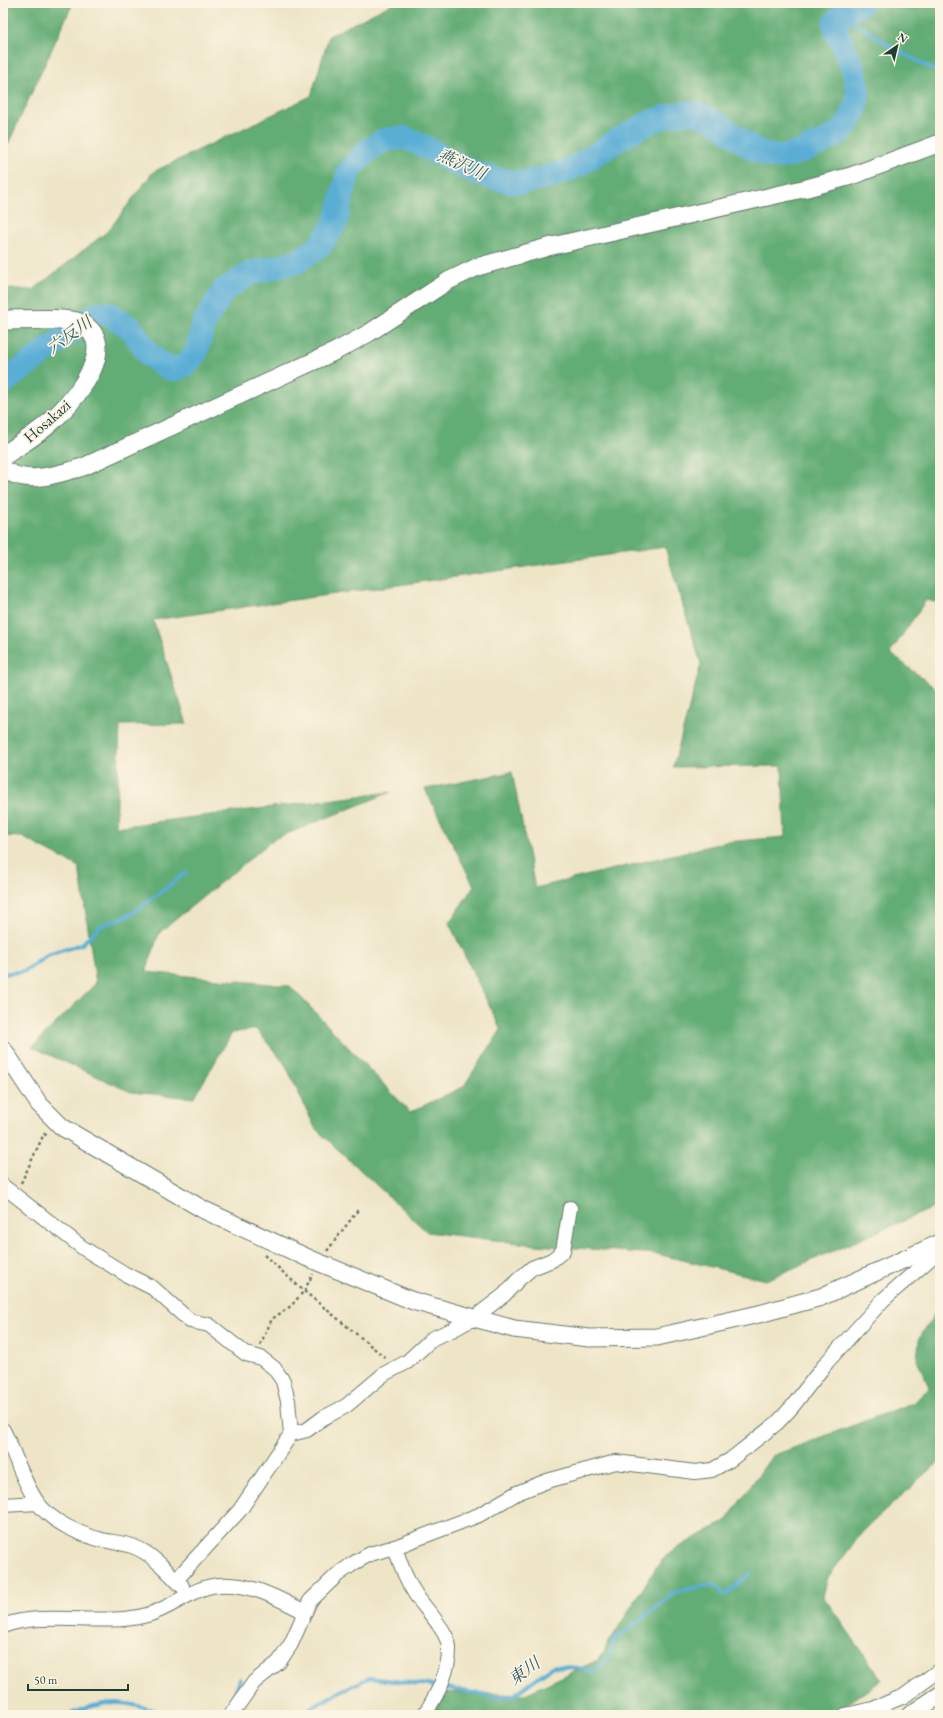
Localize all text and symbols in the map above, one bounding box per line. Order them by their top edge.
north arrow [877,26,917,66]
text: N [895,29,910,46]
water label: 燕沢川 [434,144,492,185]
water label: 六反川 [42,310,98,359]
street label: Hosakazi [19,395,75,447]
water label: 東川 [504,1651,546,1690]
scale bar [28,1666,128,1692]
text: 50 m [34,1672,58,1688]

